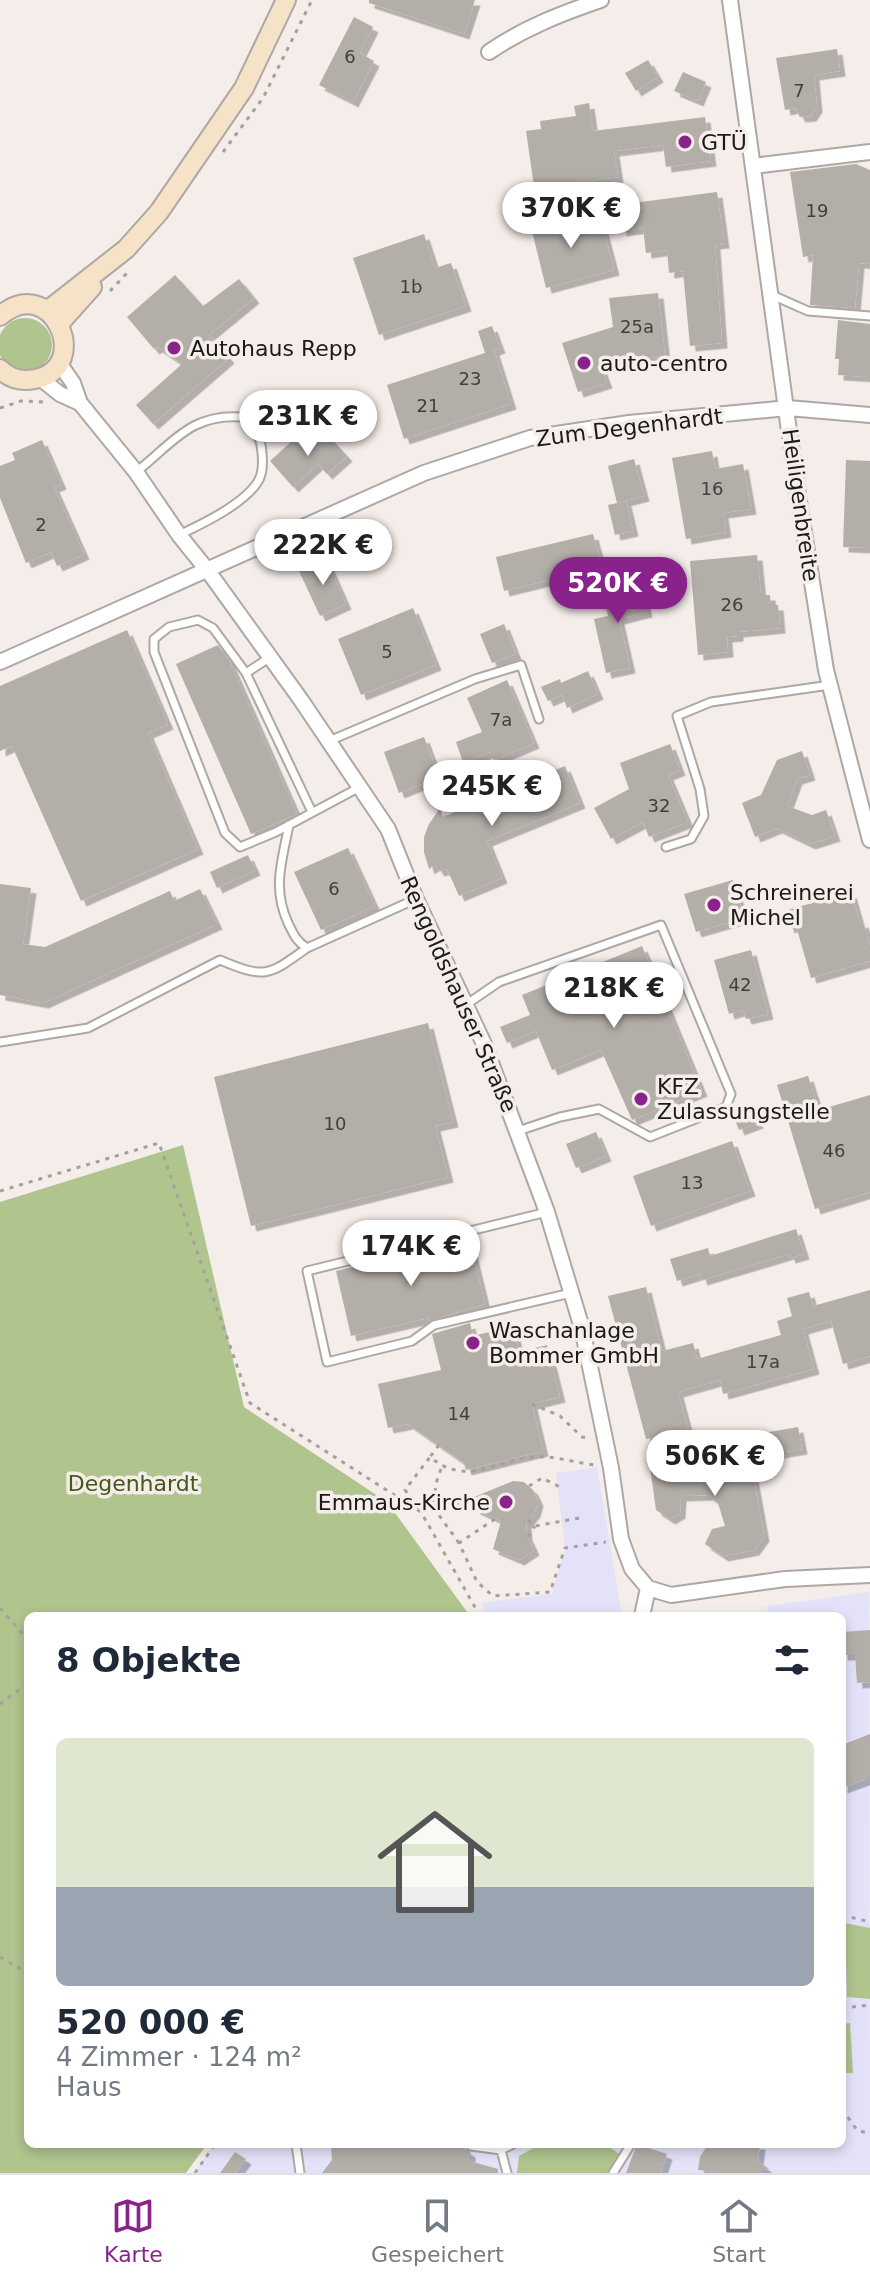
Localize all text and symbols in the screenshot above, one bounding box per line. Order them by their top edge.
house number: 6 [344,46,356,67]
house number: 7 [793,80,805,101]
place label: GTÜ [701,130,747,155]
marker: GTÜ [676,133,694,151]
pin: 370K € [506,182,636,250]
text: 370K € [520,193,622,223]
house number: 19 [806,200,828,221]
house number: 1b [400,276,422,297]
house number: 25a [620,316,654,337]
place label: Autohaus Repp [190,336,357,361]
marker: Autohaus Repp [165,339,183,357]
place label: auto-centro [600,351,728,376]
marker: auto-centro [575,354,593,372]
house number: 23 [459,368,481,389]
pin: 231K € [243,390,373,458]
house number: 21 [417,395,439,416]
text: 231K € [257,401,359,431]
street label: Zum Degenhardt [534,404,724,451]
street label: Heiligenbreite [777,427,824,583]
house number: 16 [701,478,723,499]
house number: 2 [35,514,47,535]
pin: 222K € [258,519,388,587]
text: 222K € [272,530,374,560]
pin: 520K € [553,557,683,625]
text: 520K € [567,568,669,598]
house number: 26 [721,594,743,615]
house number: 5 [381,641,393,662]
house number: 7a [490,709,512,730]
pin: 245K € [427,760,557,828]
text: 245K € [441,771,543,801]
house number: 32 [648,795,670,816]
street label: Rengoldshauser Straße [395,872,522,1116]
house number: 6 [328,878,340,899]
place label: Schreinerei Michel [730,880,854,930]
marker: Schreinerei Michel [705,896,723,914]
pin: 218K € [549,962,679,1030]
text: 218K € [563,973,665,1003]
house number: 42 [729,974,751,995]
place label: KFZ Zulassungstelle [657,1074,830,1124]
marker: KFZ Zulassungstelle [632,1090,650,1108]
house number: 10 [324,1113,346,1134]
house number: 46 [823,1140,845,1161]
house number: 13 [681,1172,703,1193]
pin: 174K € [346,1220,476,1288]
text: 174K € [360,1231,462,1261]
place label: Waschanlage Bommer GmbH [489,1318,659,1368]
marker: Waschanlage Bommer GmbH [464,1334,482,1352]
house number: 17a [746,1351,780,1372]
house number: 14 [448,1403,470,1424]
pin: 506K € [650,1430,780,1498]
text: 506K € [664,1441,766,1471]
park label: Degenhardt [68,1471,199,1496]
place label: Emmaus-Kirche [318,1490,490,1515]
marker: Emmaus-Kirche [497,1493,515,1511]
icon: filters [770,1638,814,1682]
text: 8 Objekte [56,1640,241,1680]
icon: home [363,1790,507,1934]
text: 520 000 € [56,2002,245,2042]
text: 4 Zimmer · 124 m² [56,2042,302,2072]
text: Haus [56,2072,122,2102]
tab: Karte [104,2194,163,2267]
tab: Gespeichert [371,2194,504,2267]
tab: Start [712,2194,766,2267]

